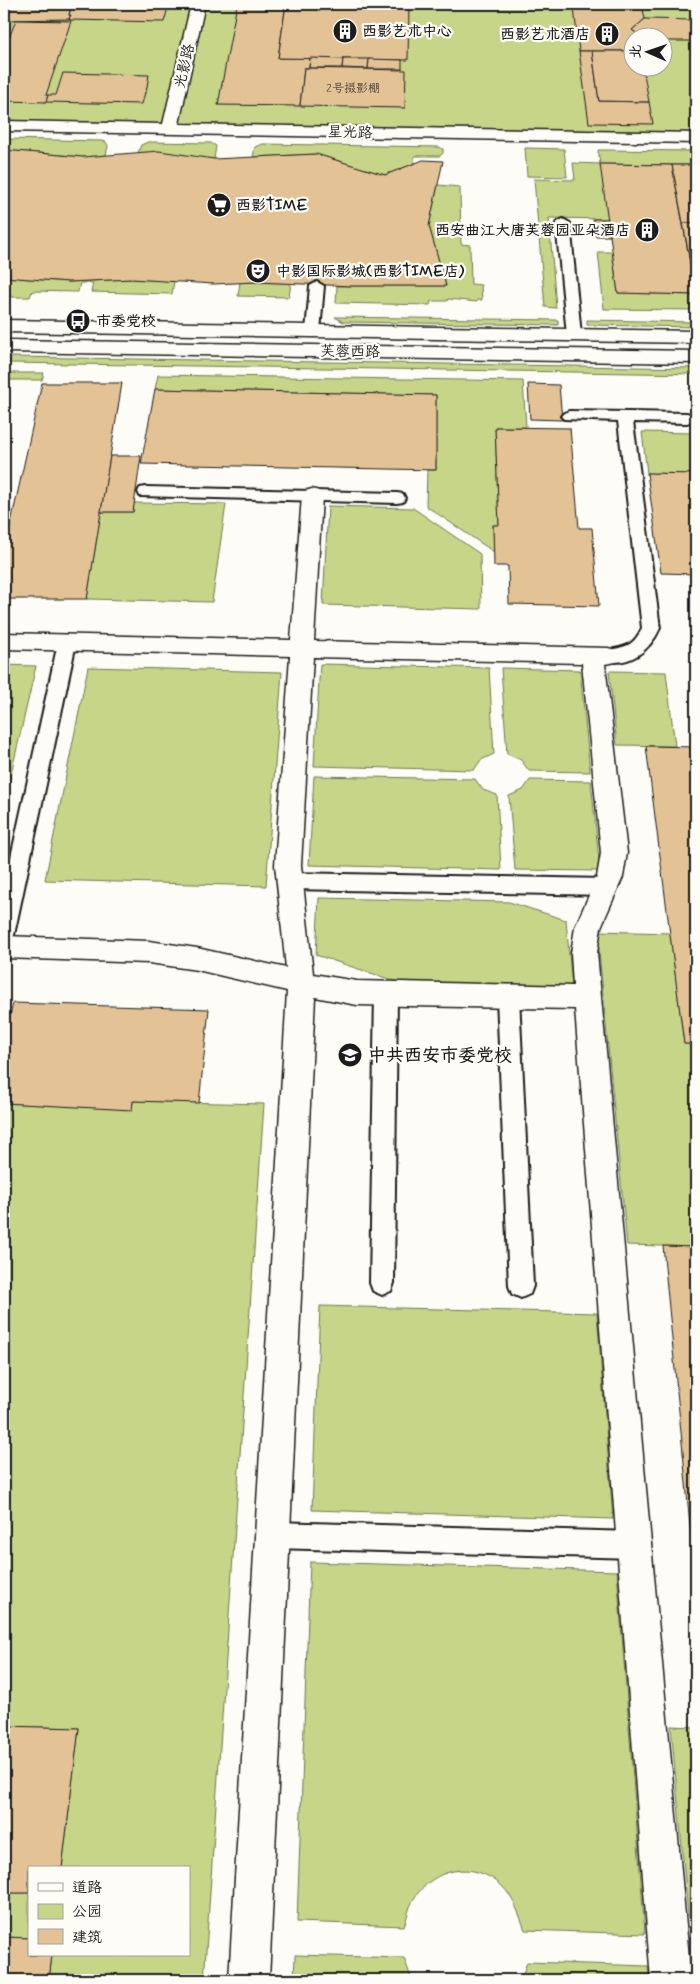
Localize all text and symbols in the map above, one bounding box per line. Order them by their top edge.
building icon: 西影艺术中心 [332,18,358,44]
building icon: 西影艺术酒店 [594,21,620,47]
place label: 西影艺术中心 [362,22,452,42]
place label: 西影艺术酒店 [500,25,590,45]
north arrow [622,28,672,78]
street label: 光影路 [170,42,200,90]
text: 北 [627,44,645,59]
house number: 2号摄影棚 [326,81,380,97]
street label: 星光路 [327,123,373,143]
supermarket icon: 西影TIME [206,192,232,218]
place label: 西影TIME [236,196,308,216]
building icon: 西安曲江大唐芙蓉园亚朵酒店 [634,217,660,243]
place label: 西安曲江大唐芙蓉园亚朵酒店 [435,221,630,241]
theatre icon: 中影国际影城(西影TIME店) [245,258,271,284]
place label: 中影国际影城(西影TIME店) [276,262,465,282]
bus stop icon: 市委党校 [65,308,91,334]
place label: 市委党校 [96,312,156,332]
street label: 芙蓉西路 [320,341,380,363]
school or university icon: 中共西安市委党校 [337,1042,363,1068]
place label: 中共西安市委党校 [368,1044,512,1068]
legend [28,1866,190,1956]
text: 道路 [72,1878,102,1898]
text: 公园 [72,1902,102,1922]
text: 建筑 [72,1928,102,1948]

